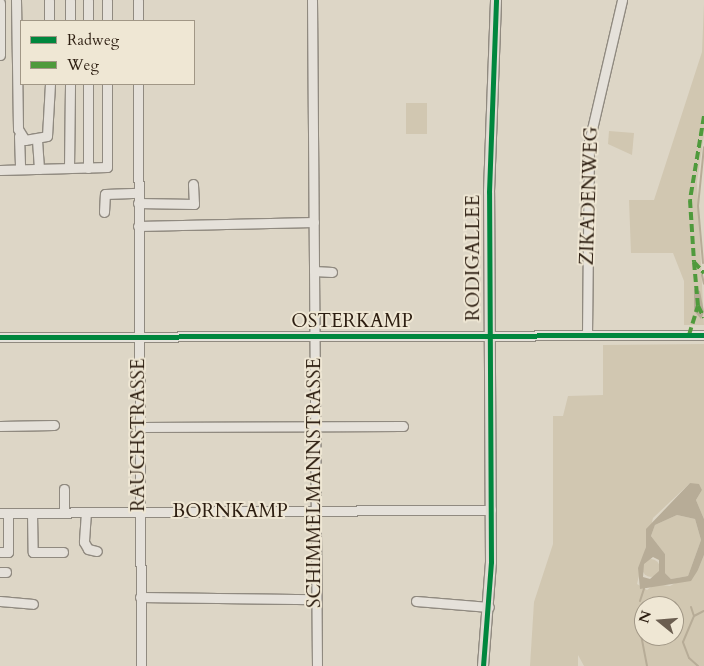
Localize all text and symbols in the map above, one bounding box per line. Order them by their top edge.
legend [20,20,195,85]
text: Radweg [67,30,119,50]
text: Weg [67,55,99,75]
street label: ZIKADENWEG [576,126,604,266]
street label: RODIGALLEE [463,195,485,321]
street label: OSTERKAMP [291,311,413,333]
street label: RAUCHSTRASSE [128,358,150,512]
street label: SCHIMMELMANNSTRASSE [304,358,326,608]
street label: BORNKAMP [172,501,288,523]
north arrow [634,596,684,646]
text: N [634,608,656,625]

